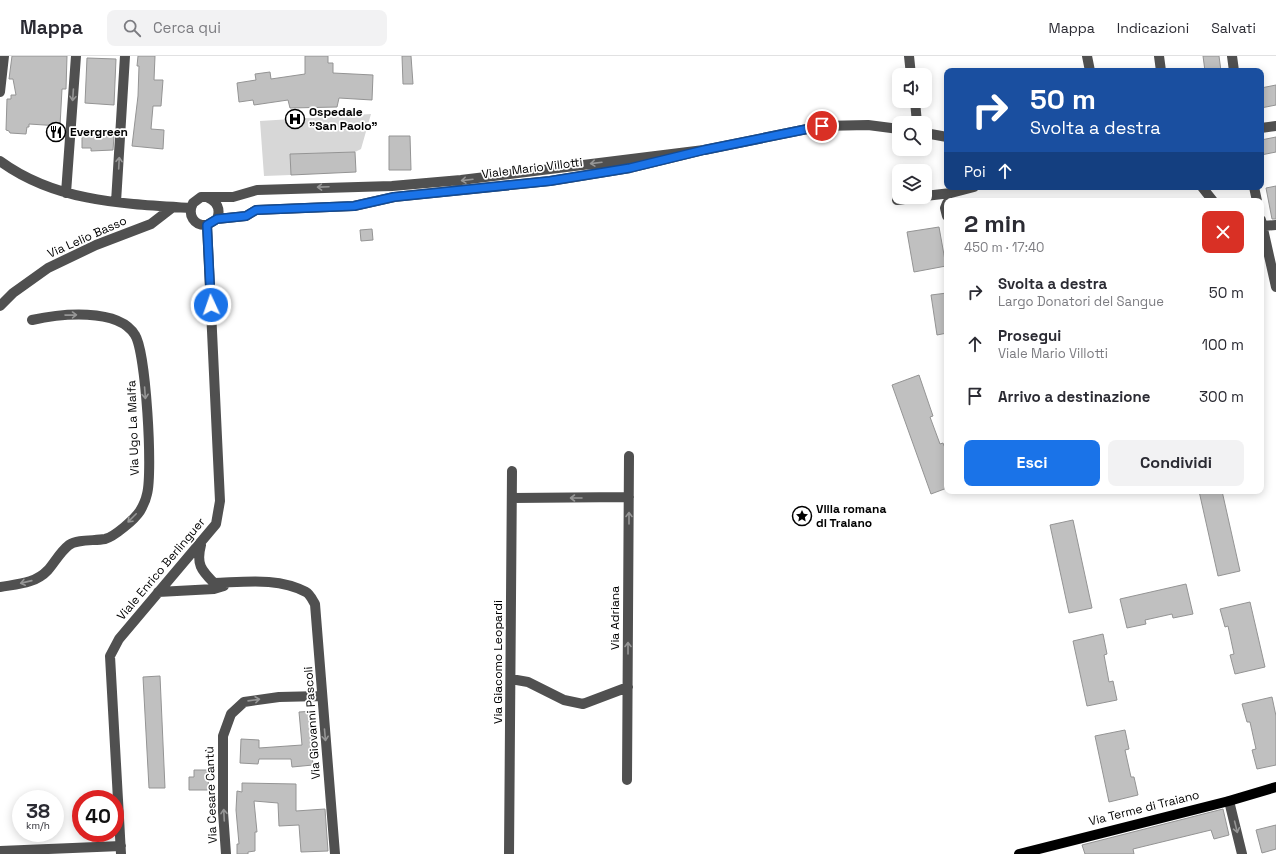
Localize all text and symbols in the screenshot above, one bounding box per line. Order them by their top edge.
search box [107,10,387,46]
text: Mappa [20,15,83,40]
icon: search [121,17,143,39]
text: Cerca qui [153,18,221,37]
text: Mappa [1049,19,1095,37]
text: Indicazioni [1117,19,1189,37]
text: Salvati [1211,19,1256,37]
map controls [892,68,932,204]
button: sound [892,68,932,108]
text: 50 m [1030,81,1096,117]
icon: right [964,84,1016,136]
one-way arrow [69,88,76,101]
place label: Ospedale "San Paolo" [309,104,378,134]
hospital icon: Ospedale "San Paolo" [284,108,306,130]
pin [805,109,839,143]
icon: arrive [811,115,833,137]
button: search [892,116,932,156]
text: Svolta a destra [1030,116,1161,139]
restaurant icon: Evergreen [45,121,67,143]
place label: Evergreen [70,124,128,140]
street label: Viale Mario Villotti [481,154,583,182]
one-way arrow [115,157,122,170]
one-way arrow [589,160,602,167]
icon: ahead [994,160,1016,182]
text: Poi [964,162,986,181]
button: layers [892,164,932,204]
one-way arrow [460,176,473,184]
one-way arrow [317,183,330,191]
text: 2 min [964,208,1026,239]
button: close [1202,211,1244,253]
street label: Via Lelio Basso [45,212,129,262]
text: 450 m · 17:40 [964,239,1044,256]
text: Svolta a destra [998,274,1107,293]
icon: right [964,281,986,303]
text: 50 m [1209,283,1244,302]
position arrow [190,284,232,326]
text: Largo Donatori del Sangue [998,293,1164,310]
one-way arrow [64,311,77,319]
text: Prosegui [998,326,1061,345]
icon: ahead [964,333,986,355]
text: 100 m [1202,335,1244,354]
text: Viale Mario Villotti [998,345,1108,362]
street label: Via Ugo La Malfa [123,380,143,476]
icon: arrive [964,385,986,407]
one-way arrow [142,386,149,399]
text: Arrivo a destinazione [998,387,1150,406]
text: 300 m [1199,387,1244,406]
button: Esci [964,440,1100,486]
button: Condividi [1108,440,1244,486]
one-way arrow [570,494,583,502]
place label: Villa romana di Traiano [816,501,886,531]
place icon: Villa romana di Traiano [791,505,813,527]
one-way arrow [625,512,633,525]
street label: Viale Enrico Berlinguer [113,514,209,624]
one-way arrow [127,514,137,523]
one-way arrow [19,579,32,587]
street label: Via Adriana [607,586,623,650]
street label: Via Giacomo Leopardi [490,600,506,724]
one-way arrow [624,642,632,655]
street label: Via Giovanni Pascoli [300,666,324,780]
one-way arrow [247,696,260,704]
one-way arrow [322,728,329,741]
street label: Via Cesare Cantù [201,746,221,844]
street label: Via Terme di Traiano [1087,787,1201,829]
speed limit sign: 40 [72,790,124,842]
text: 38 [26,798,50,824]
one-way arrow [220,809,227,822]
text: km/h [26,819,50,832]
one-way arrow [1232,821,1240,834]

